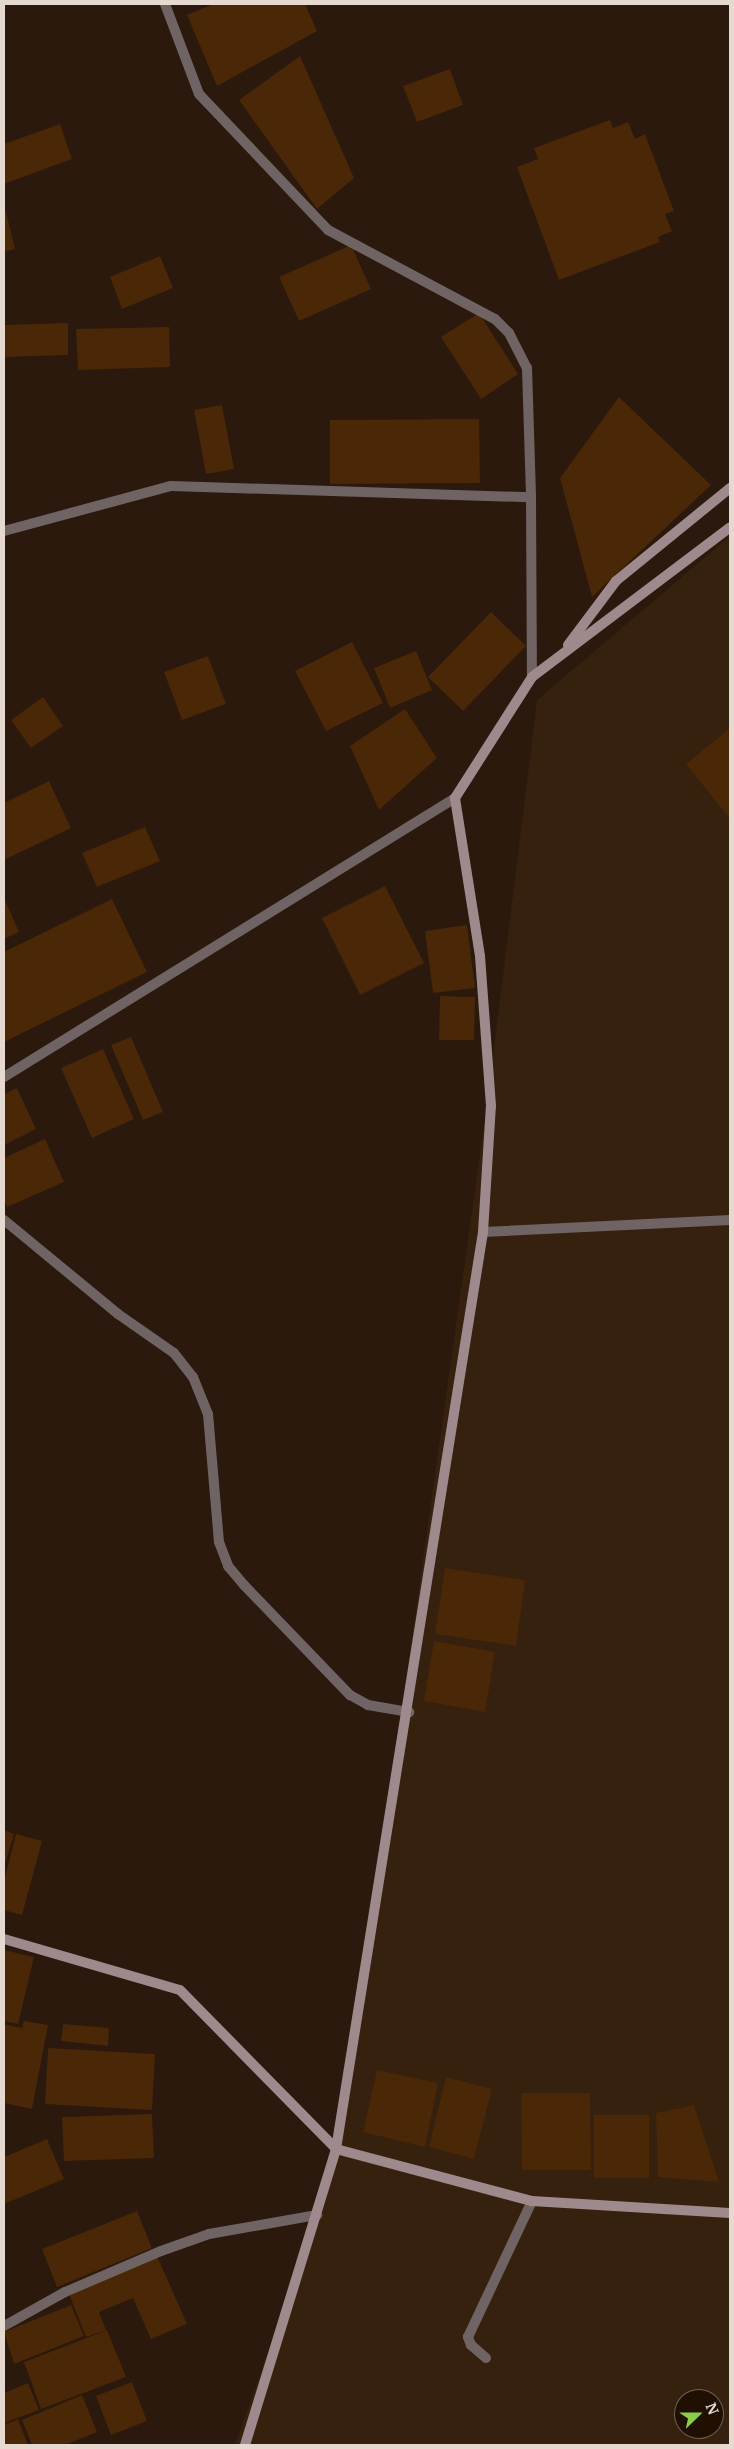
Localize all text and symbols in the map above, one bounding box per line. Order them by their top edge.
north arrow [674,2389,724,2439]
text: N [702,2400,722,2417]

